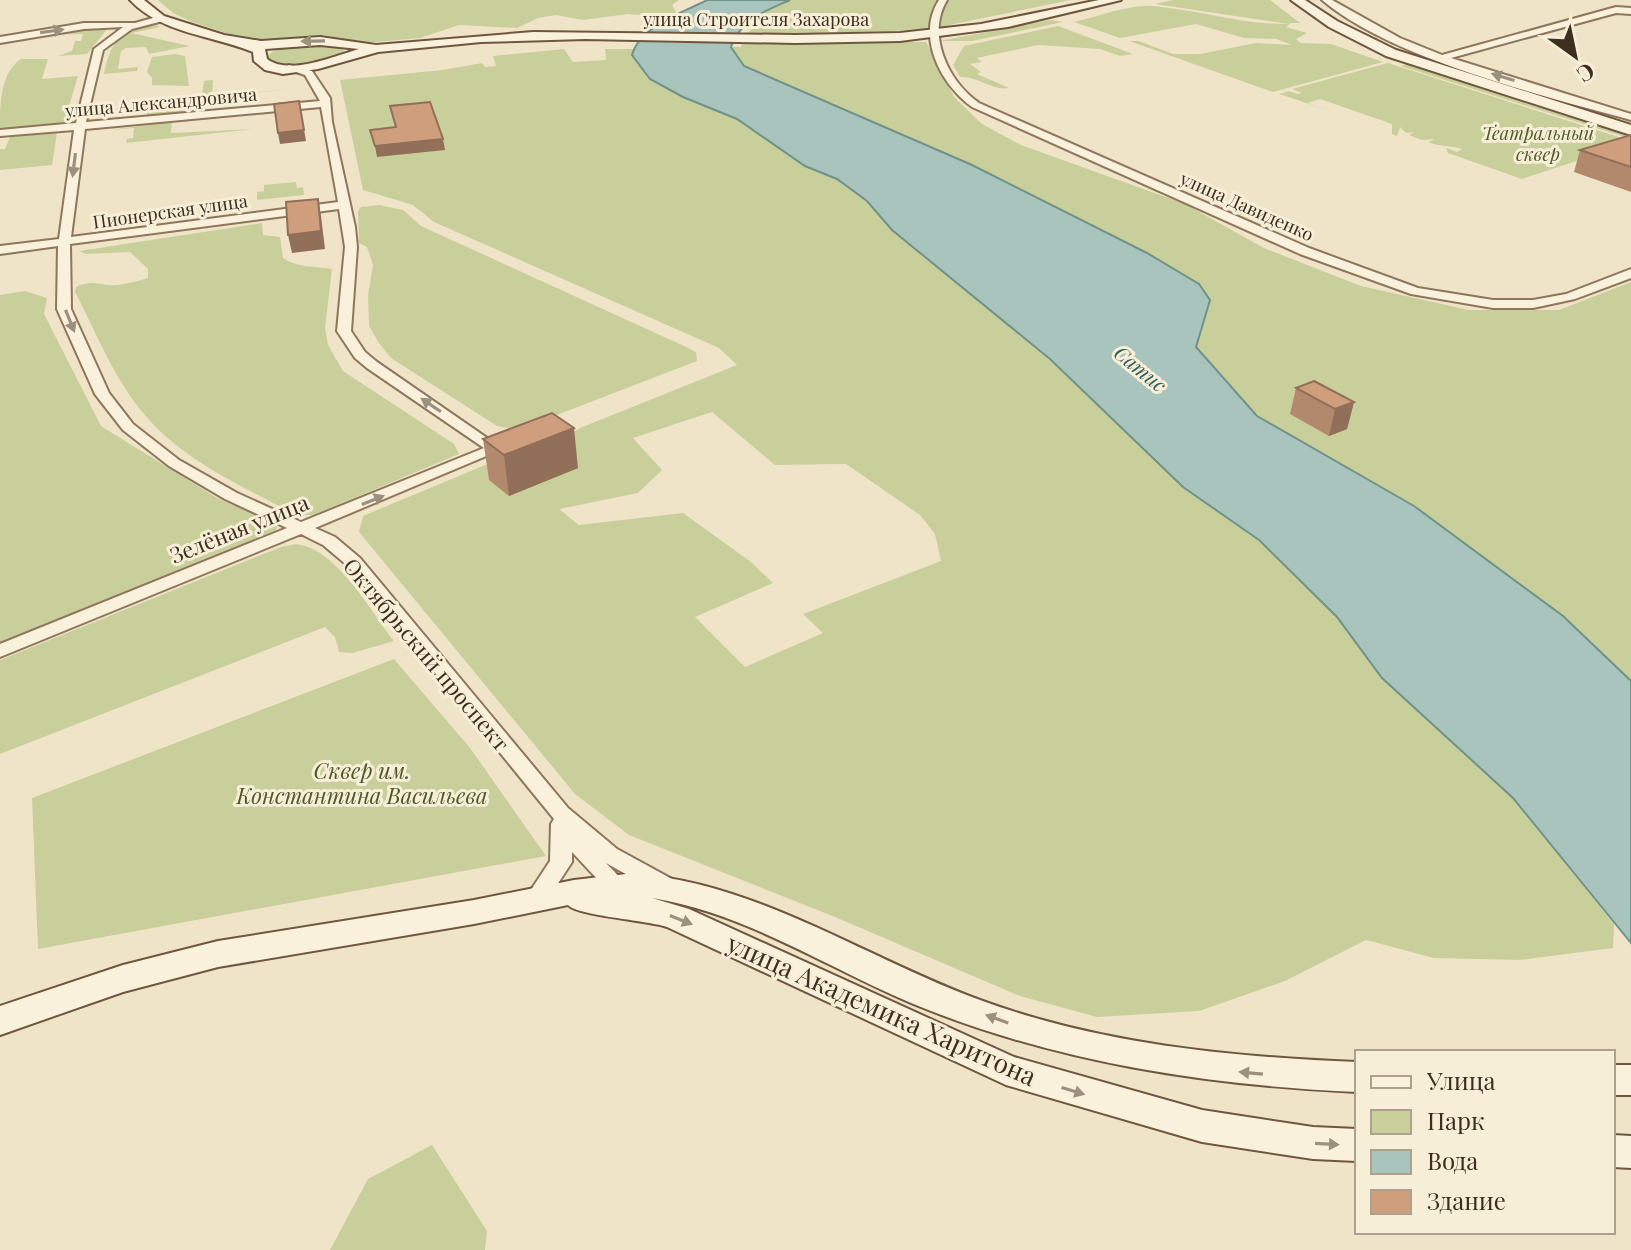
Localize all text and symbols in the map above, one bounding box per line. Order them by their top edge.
street label: улица Строителя Захарова [642,7,869,31]
north arrow [1535,16,1615,96]
one-way arrow [40,24,65,37]
one-way arrow [300,35,326,48]
text: С [1572,57,1601,90]
one-way arrow [1491,70,1515,83]
street label: улица Александровича [63,82,258,122]
park label: Театральный сквер [1482,121,1595,166]
one-way arrow [68,152,81,177]
street label: улица Давиденко [1175,165,1318,246]
street label: Пионерская улица [91,188,249,234]
one-way arrow [63,309,76,333]
water label: Сатис [1109,339,1173,398]
one-way arrow [420,398,442,413]
street label: Зелёная улица [165,486,313,569]
one-way arrow [361,493,385,506]
street label: Октябрьский проспект [337,551,517,757]
park label: Сквер им. Константина Васильева [235,755,488,810]
one-way arrow [669,914,693,927]
street label: улица Академика Харитона [721,924,1042,1093]
one-way arrow [985,1013,1009,1025]
legend [1355,1050,1615,1234]
text: Улица [1426,1064,1496,1096]
one-way arrow [1238,1066,1263,1079]
one-way arrow [1061,1085,1085,1098]
text: Парк [1427,1104,1485,1136]
one-way arrow [1315,1138,1340,1151]
text: Вода [1427,1144,1478,1176]
text: Здание [1427,1184,1506,1216]

